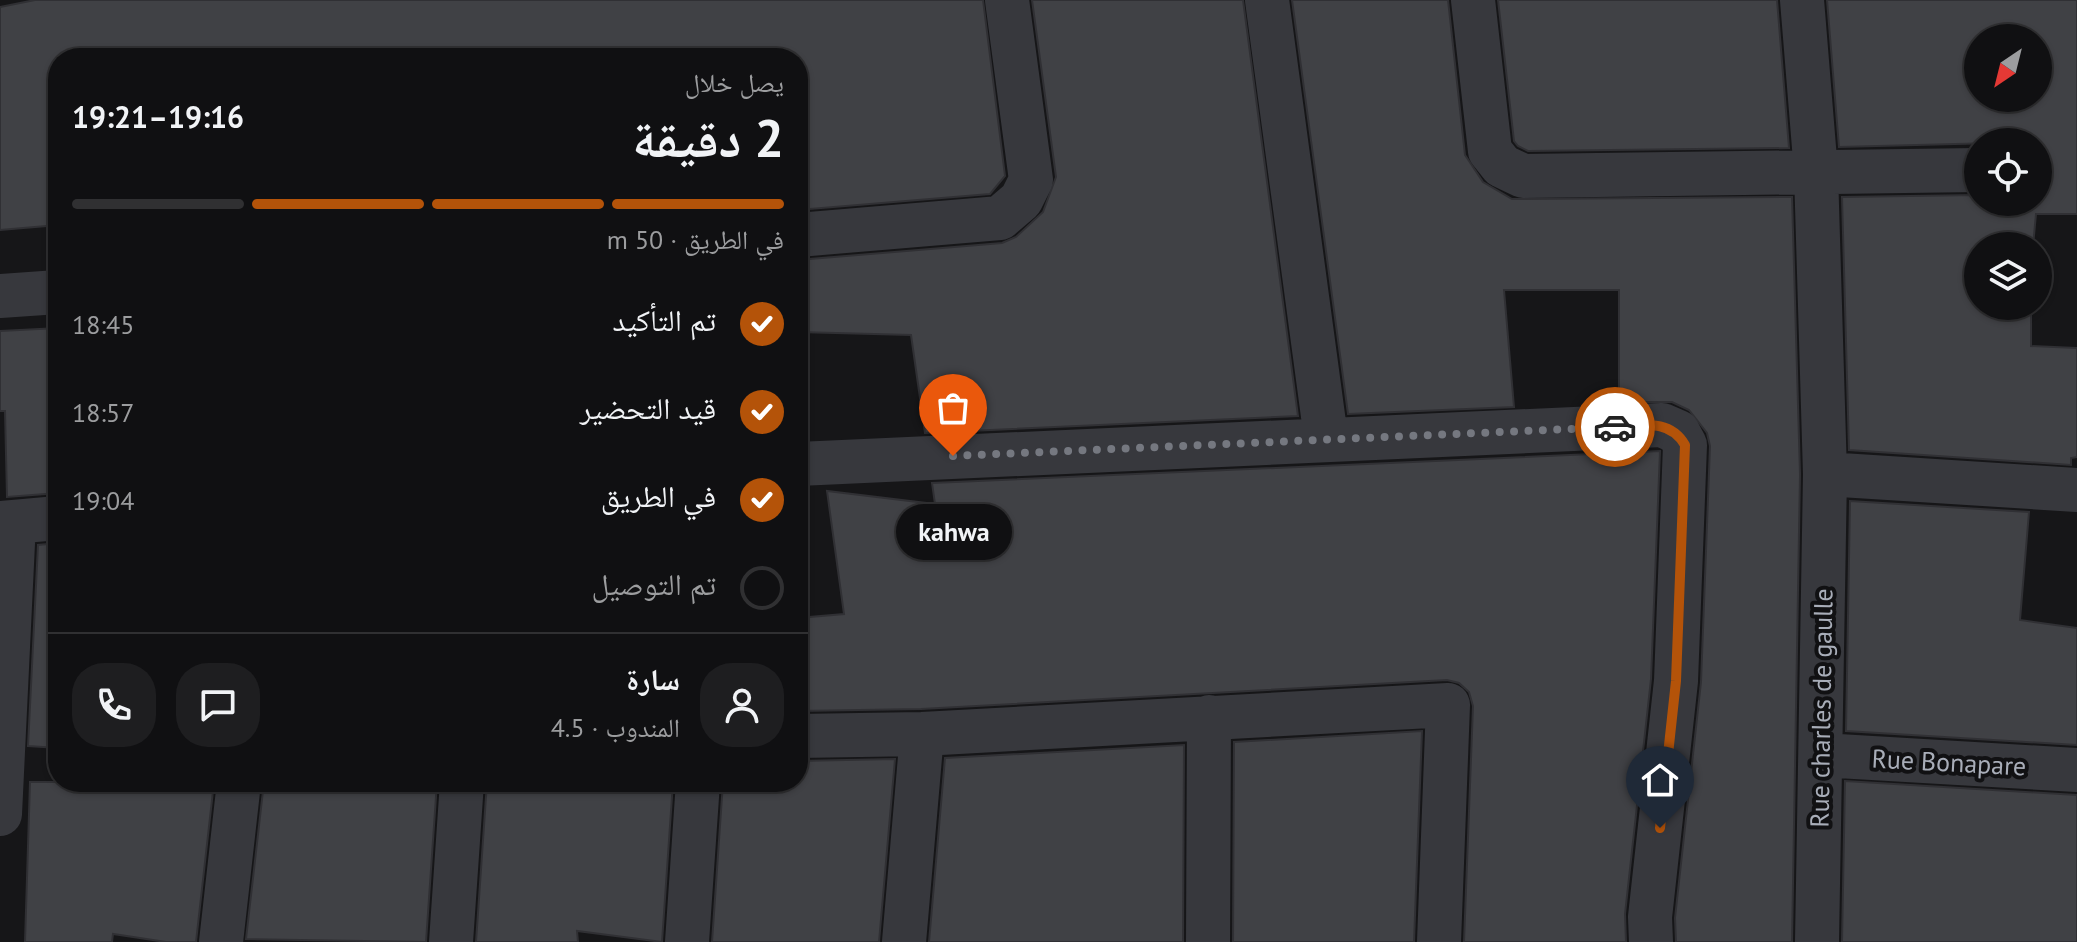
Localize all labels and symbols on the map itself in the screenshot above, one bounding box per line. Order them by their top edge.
north arrow [1964,24,2052,112]
pin [919,374,987,456]
courier [1575,387,1655,467]
callout: kahwa [895,504,1011,560]
street label: Rue charles de gaulle [1802,588,1840,828]
street label: Rue Bonapare [1871,741,2027,783]
pin [1626,746,1694,828]

